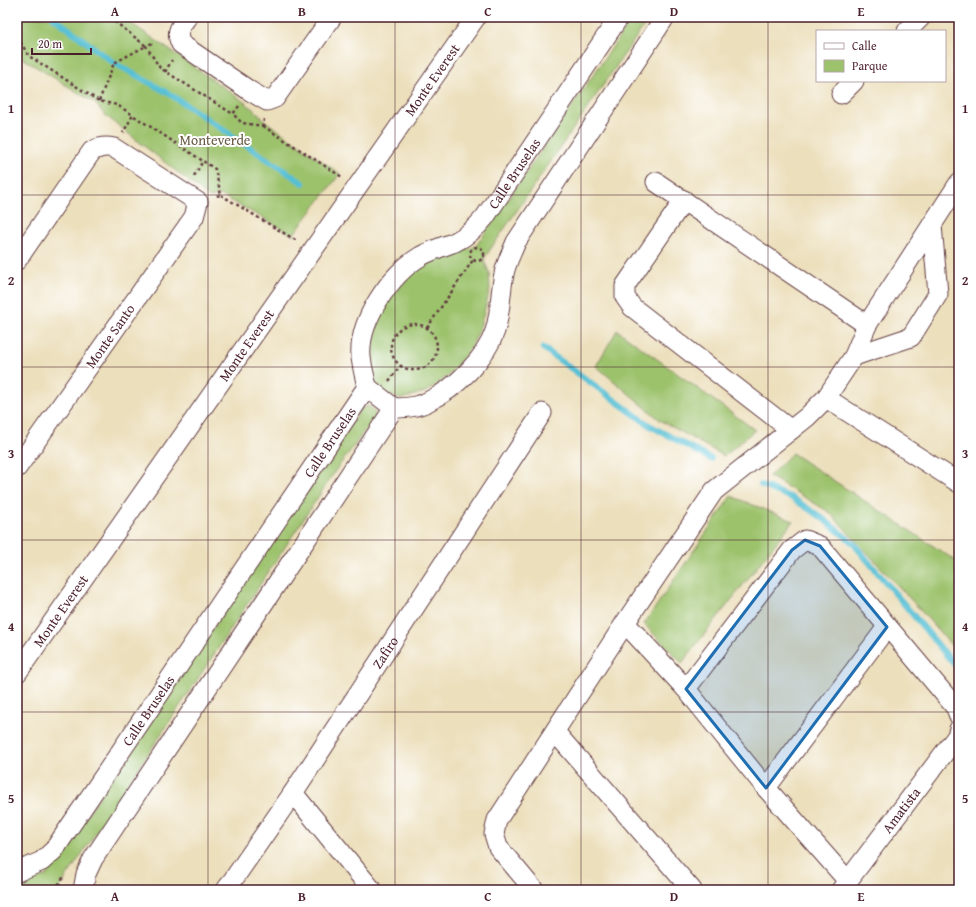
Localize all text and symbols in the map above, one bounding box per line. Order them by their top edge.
text: A [111,2,120,21]
text: B [298,2,306,21]
text: C [484,2,492,21]
text: D [670,2,678,21]
text: E [858,2,865,21]
scale bar [32,30,91,56]
legend [816,30,946,82]
text: 20 m [38,35,62,52]
text: Calle [852,37,877,54]
street label: Monte Everest [400,40,464,120]
text: Parque [852,57,888,74]
text: 1 [8,99,14,118]
text: 1 [962,99,968,118]
park label: Monteverde [180,130,251,150]
street label: Calle Bruselas [483,134,545,213]
text: 2 [8,271,15,290]
text: 2 [962,271,969,290]
street label: Monte Santo [80,300,140,372]
street label: Monte Everest [214,305,279,385]
street label: Calle Bruselas [299,403,361,481]
text: 3 [8,444,14,463]
text: 3 [962,444,968,463]
street label: Monte Everest [28,571,93,651]
text: 4 [8,617,15,636]
text: 4 [962,617,969,636]
street label: Zafiro [367,632,403,673]
street label: Calle Bruselas [117,671,179,750]
street label: Amatista [877,783,925,837]
text: 5 [8,789,15,808]
text: 5 [962,789,969,808]
text: A [111,887,120,906]
text: B [298,887,306,906]
text: C [484,887,492,906]
text: D [670,887,678,906]
text: E [858,887,865,906]

